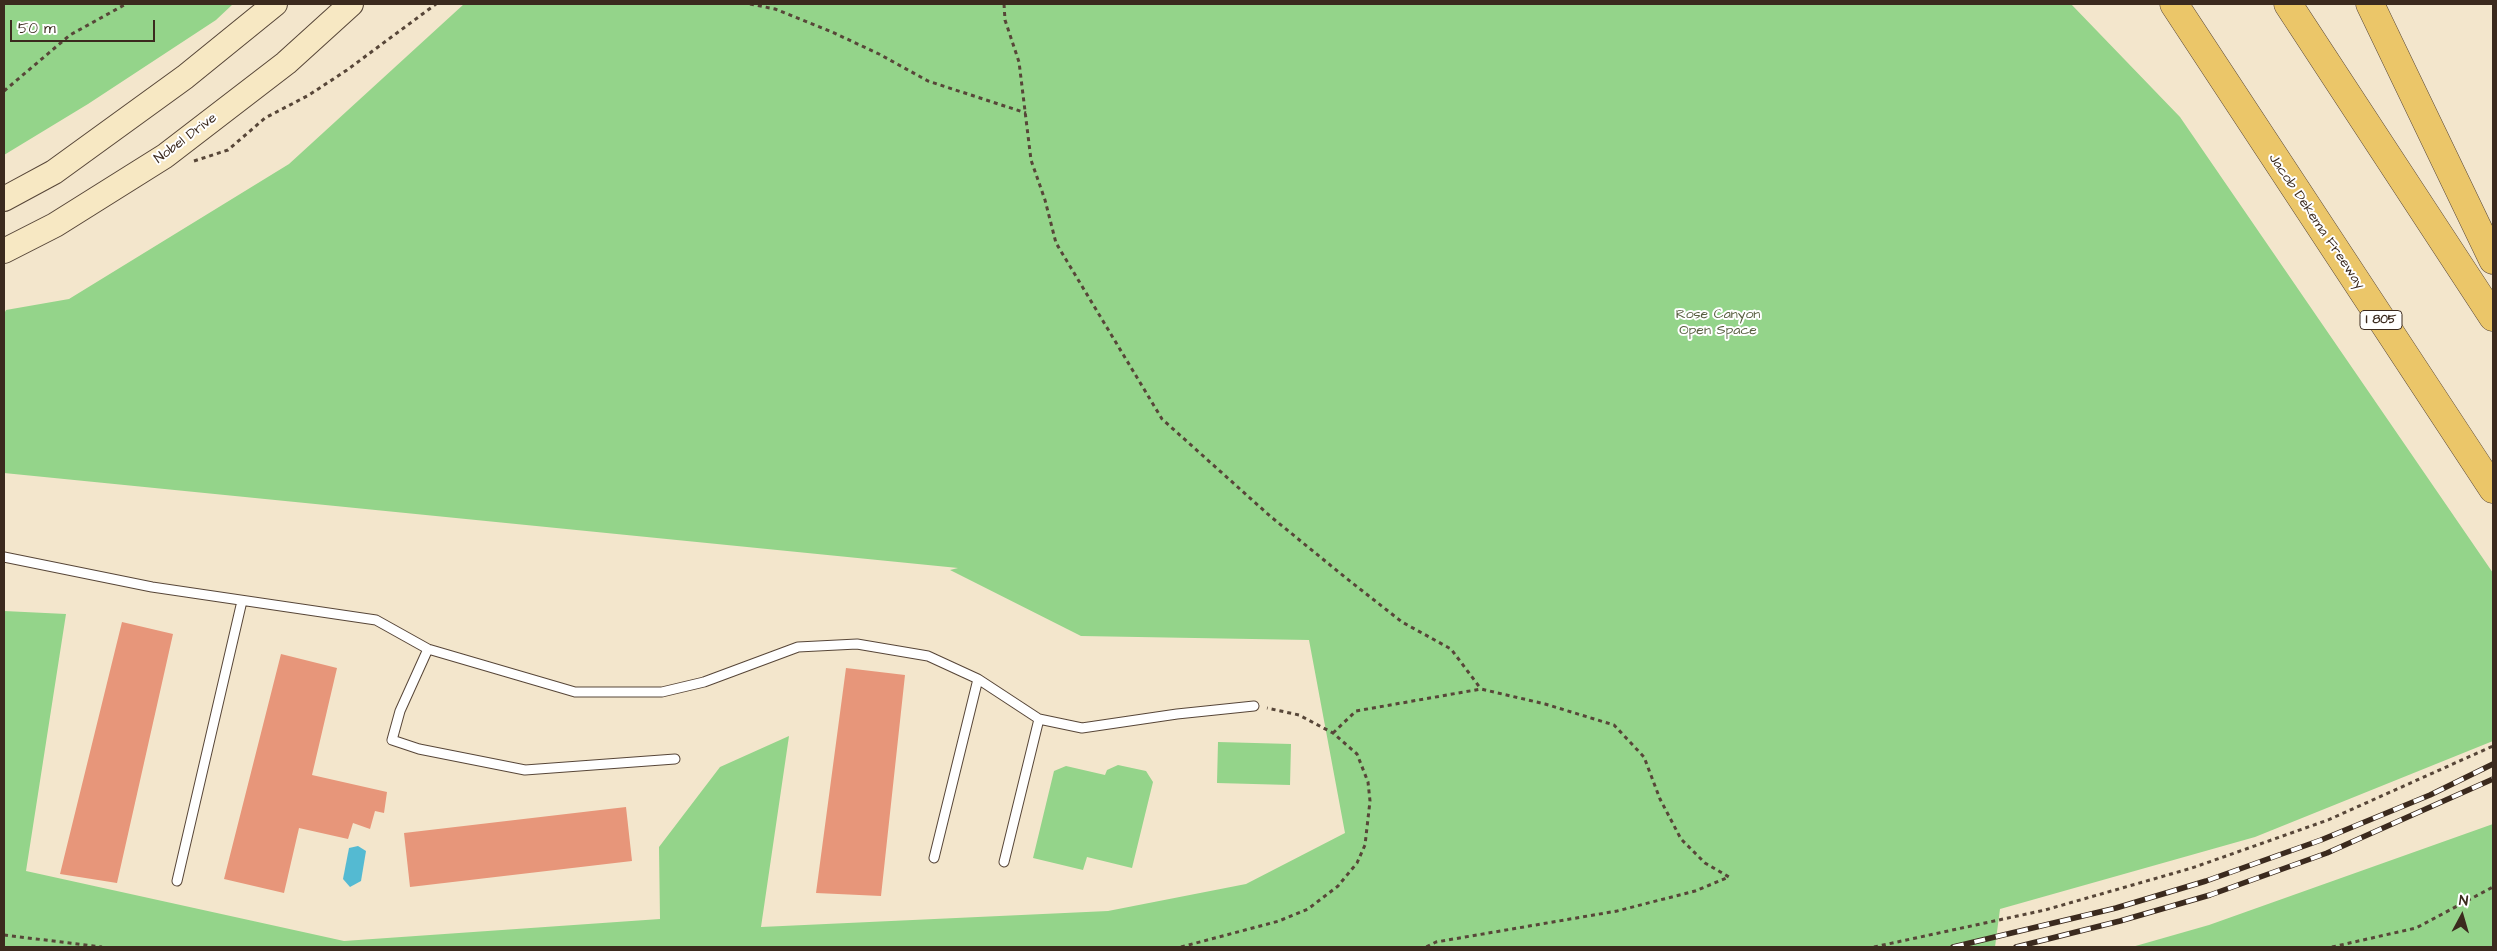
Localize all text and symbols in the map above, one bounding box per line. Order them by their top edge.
scale bar [12,10,158,42]
text: 50 m [18,18,56,39]
street label: Nobel Drive [152,110,220,168]
street label: Jacob Dekema Freeway [2264,151,2368,293]
park label: Rose Canyon Open Space [1676,307,1760,340]
road number: I 805 [2360,310,2402,330]
north arrow [2437,891,2487,941]
text: N [2458,891,2469,911]

